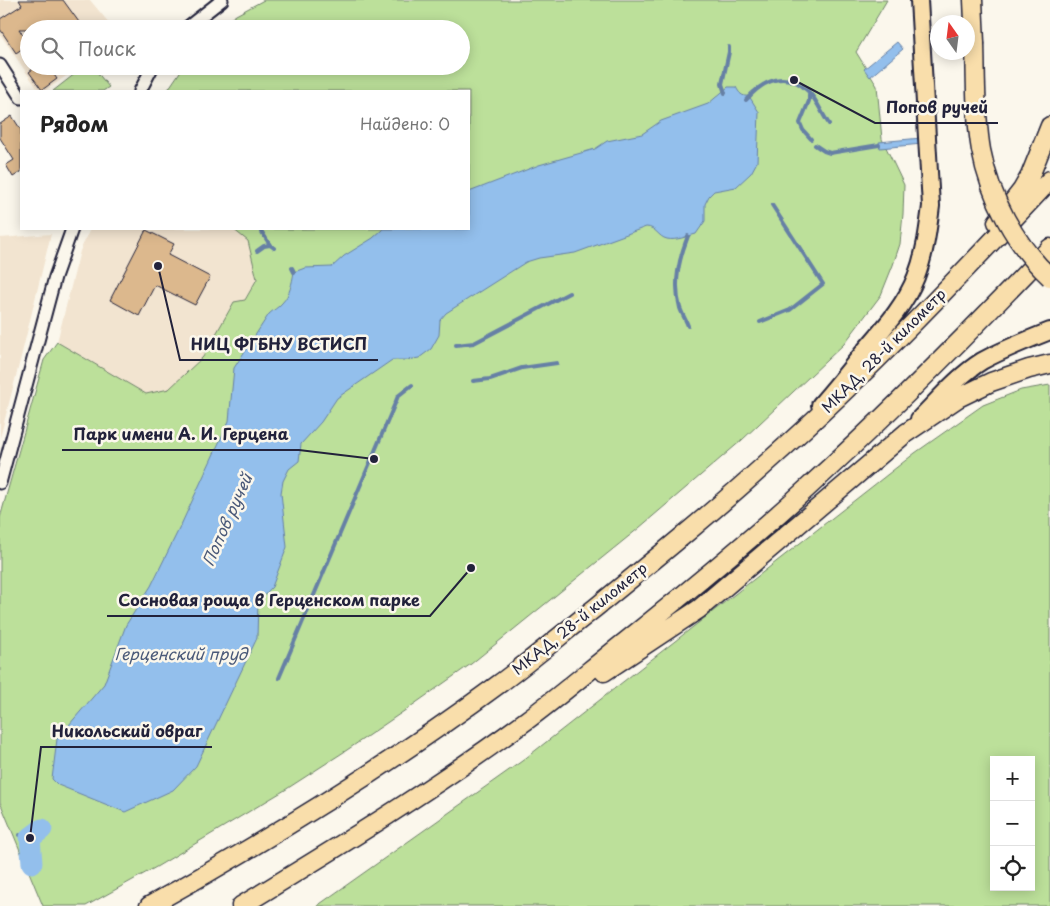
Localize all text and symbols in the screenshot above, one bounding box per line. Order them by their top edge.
north arrow [930,15,975,60]
search box [20,20,470,75]
icon: search [38,34,66,62]
text: Поиск [78,34,136,62]
callout: Попов ручей [875,92,998,123]
text: Попов ручей [886,94,988,118]
text: Рядом [40,107,108,139]
text: Найдено: 0 [360,111,450,135]
street label: МКАД, 28-й километр [815,282,950,417]
callout: НИЦ ФГБНУ ВСТИСП [180,329,378,360]
text: НИЦ ФГБНУ ВСТИСП [191,331,367,355]
callout: Парк имени А. И. Герцена [62,419,299,450]
text: Парк имени А. И. Герцена [73,421,289,445]
water label: Попов ручей [195,468,258,570]
street label: МКАД, 28-й километр [507,556,652,680]
callout: Сосновая роща в Герценском парке [107,585,430,616]
text: Сосновая роща в Герценском парке [118,587,420,611]
water label: Герценский пруд [115,641,249,665]
callout: Никольский овраг [41,716,212,747]
text: Никольский овраг [52,718,203,742]
map controls [990,756,1035,891]
button: + [990,756,1035,801]
button: − [990,801,1035,846]
button: locate [990,846,1035,891]

